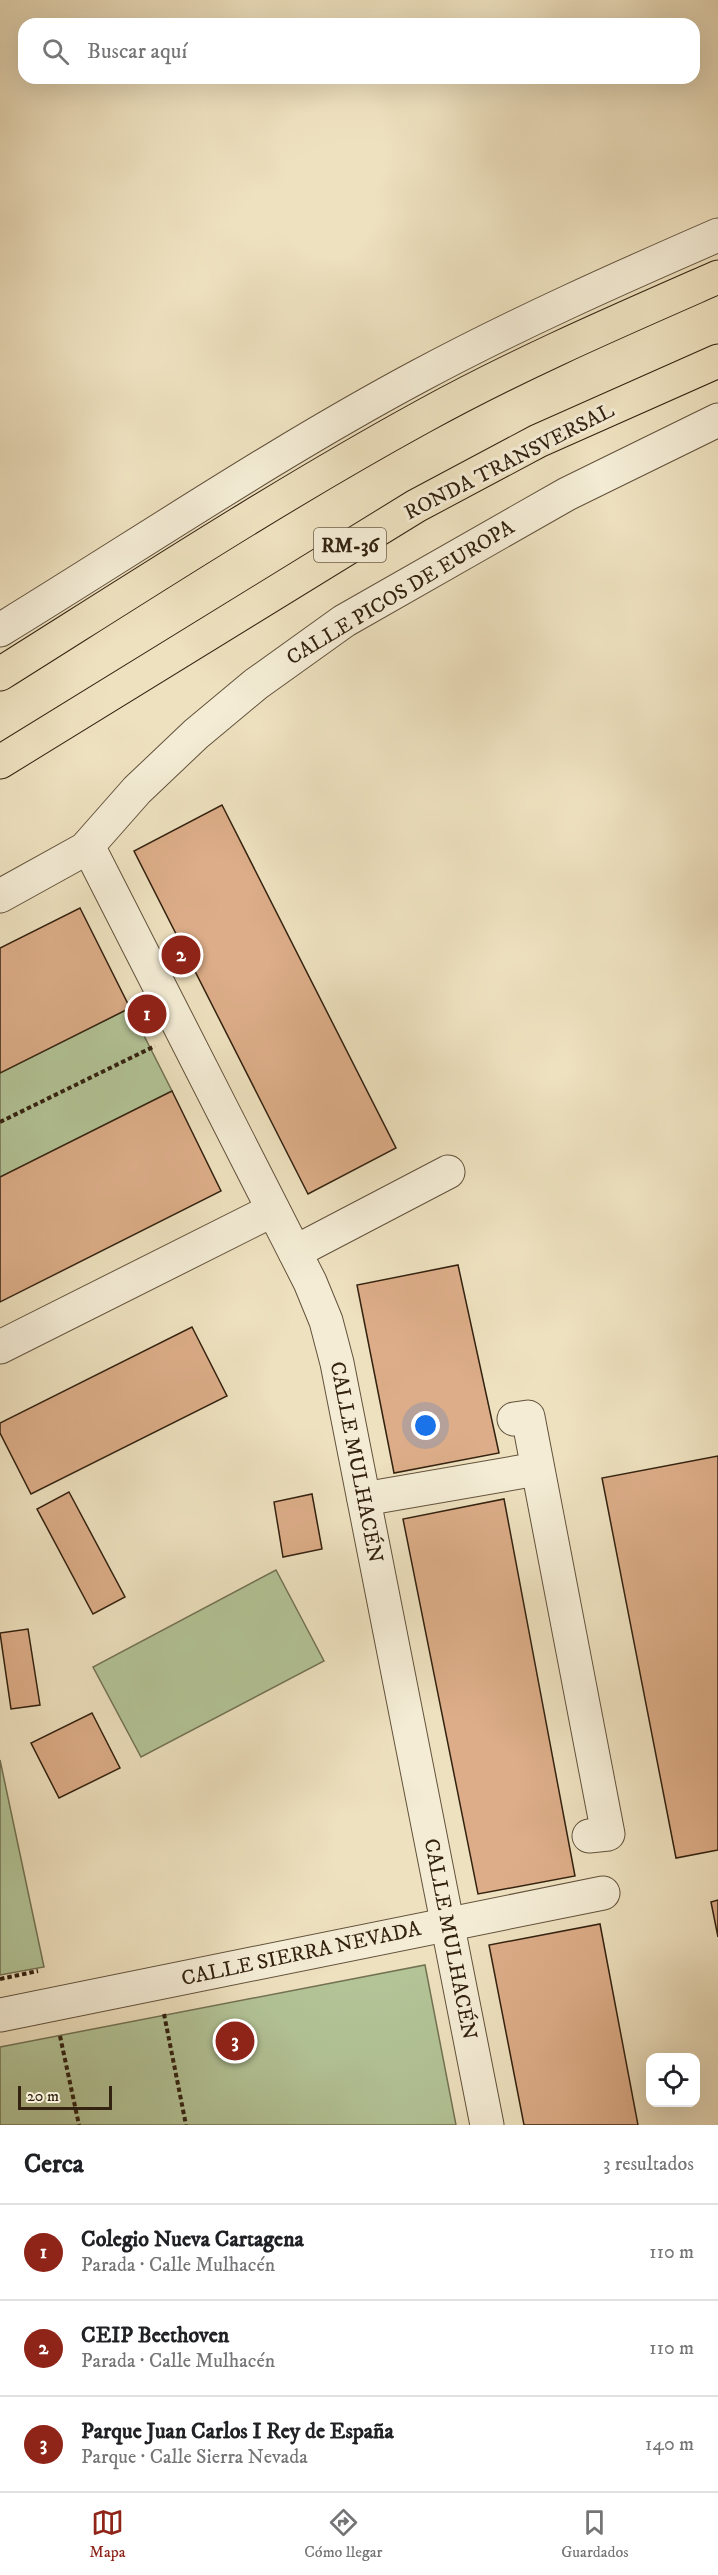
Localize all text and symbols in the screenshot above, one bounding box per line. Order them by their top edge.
search box [18,18,700,84]
icon: search [39,35,72,68]
text: Buscar aquí [87,38,187,65]
street label: RONDA TRANSVERSAL [400,398,619,526]
street label: CALLE PICOS DE EUROPA [282,514,520,671]
road number: RM-36 [314,528,386,562]
pin: 2 [162,932,201,978]
pin: 1 [128,992,166,1036]
street label: CALLE MULHACÉN [324,1359,389,1565]
your location [411,1411,440,1440]
street label: CALLE MULHACÉN [418,1836,483,2042]
street label: CALLE SIERRA NEVADA [179,1916,424,1992]
pin: 3 [216,2018,254,2064]
map controls [646,2053,700,2107]
button: locate [646,2053,700,2107]
scale bar [18,2083,112,2110]
text: 20 m [27,2086,59,2106]
text: Cerca [24,2148,84,2181]
text: 3 resultados [603,2152,694,2177]
text: Colegio Nueva Cartagena [81,2226,304,2253]
text: 1 [40,2240,47,2265]
text: 110 m [649,2240,694,2265]
text: Parada · Calle Mulhacén [81,2253,275,2278]
text: CEIP Beethoven [81,2322,229,2349]
text: 2 [39,2336,48,2361]
text: 110 m [649,2336,694,2361]
text: Parada · Calle Mulhacén [81,2349,275,2374]
text: Parque Juan Carlos I Rey de España [81,2418,394,2445]
text: 3 [40,2432,47,2457]
text: 140 m [645,2432,694,2457]
text: Parque · Calle Sierra Nevada [81,2445,308,2470]
tab: Mapa [89,2506,126,2562]
tab: Cómo llegar [304,2506,383,2562]
tab: Guardados [561,2506,629,2562]

